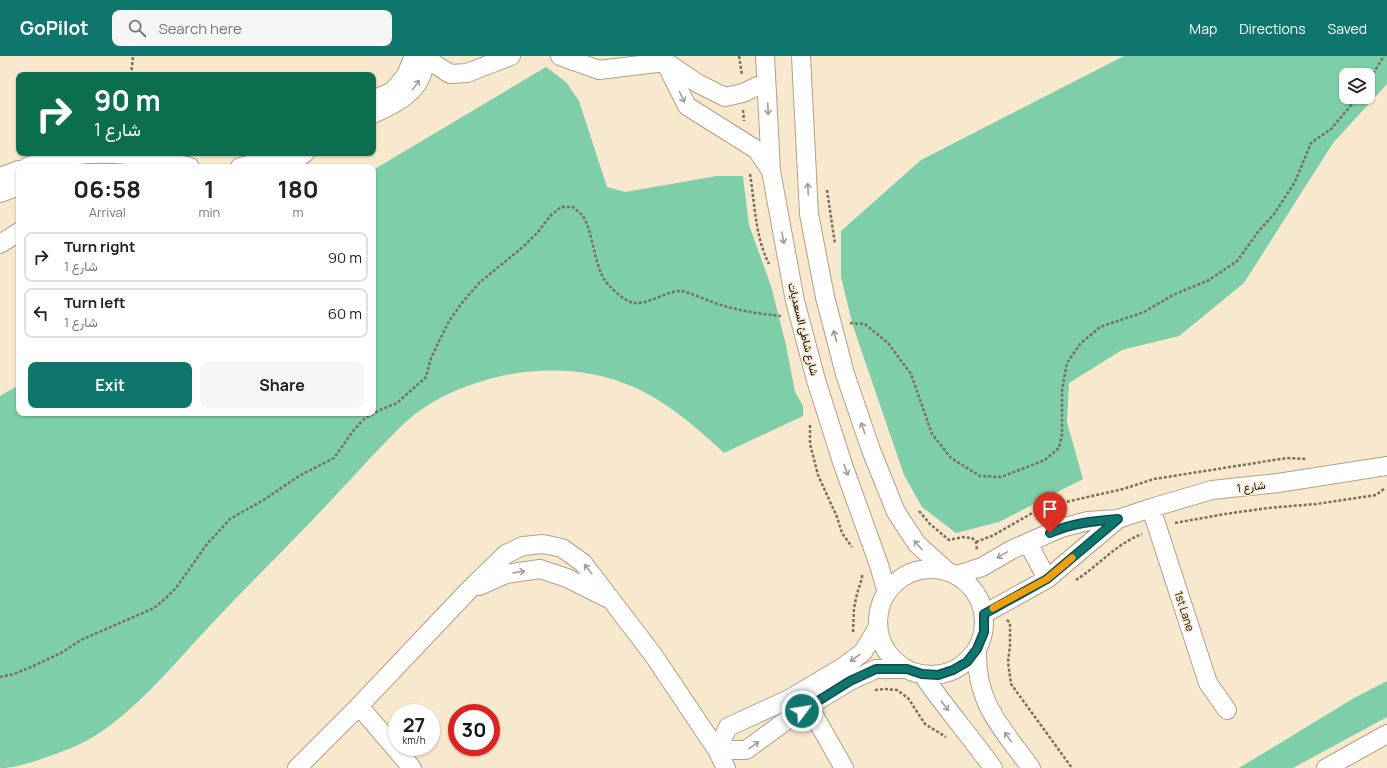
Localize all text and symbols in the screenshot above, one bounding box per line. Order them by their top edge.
search box [112,10,392,46]
text: GoPilot [20,15,88,41]
icon: search [126,17,148,39]
text: Search here [158,18,242,39]
text: Map [1189,19,1217,38]
text: Directions [1239,19,1306,38]
text: Saved [1328,19,1367,38]
map controls [1339,68,1375,104]
button: layers [1339,68,1375,104]
one-way arrow [412,80,420,91]
text: 90 m [94,81,161,119]
icon: right [28,88,80,140]
one-way arrow [679,91,686,103]
one-way arrow [764,102,771,115]
text: شارع 1 [94,117,141,141]
text: 06:58 [73,172,141,205]
text: 1 [204,172,215,205]
text: 180 [278,172,319,205]
one-way arrow [804,183,811,196]
text: Arrival [89,203,126,221]
text: min [198,203,220,221]
text: m [293,203,304,221]
one-way arrow [780,231,788,244]
text: Turn right [64,236,135,257]
icon: right [30,246,52,268]
text: 90 m [328,247,362,268]
text: شارع 1 [64,257,98,275]
street label: شارع شاطئ السعديات [784,281,823,378]
text: Turn left [64,292,126,313]
icon: left [30,302,52,324]
text: 60 m [328,303,362,324]
text: شارع 1 [64,313,98,331]
one-way arrow [831,330,838,343]
button: Exit [28,362,192,408]
button: Share [200,362,364,408]
one-way arrow [859,422,867,434]
one-way arrow [842,464,850,476]
street label: شارع 1 [1236,477,1267,496]
pin [1033,492,1067,533]
icon: arrive [1039,498,1061,520]
one-way arrow [914,540,923,550]
one-way arrow [996,551,1008,559]
one-way arrow [583,564,592,574]
one-way arrow [512,568,525,576]
street label: 1st Lane [1171,589,1199,634]
one-way arrow [850,654,861,662]
position arrow [781,690,823,732]
one-way arrow [940,700,949,711]
speed limit sign: 30 [448,704,500,756]
text: 27 [403,711,425,738]
one-way arrow [1004,731,1012,742]
text: km/h [402,733,426,747]
one-way arrow [748,741,759,749]

